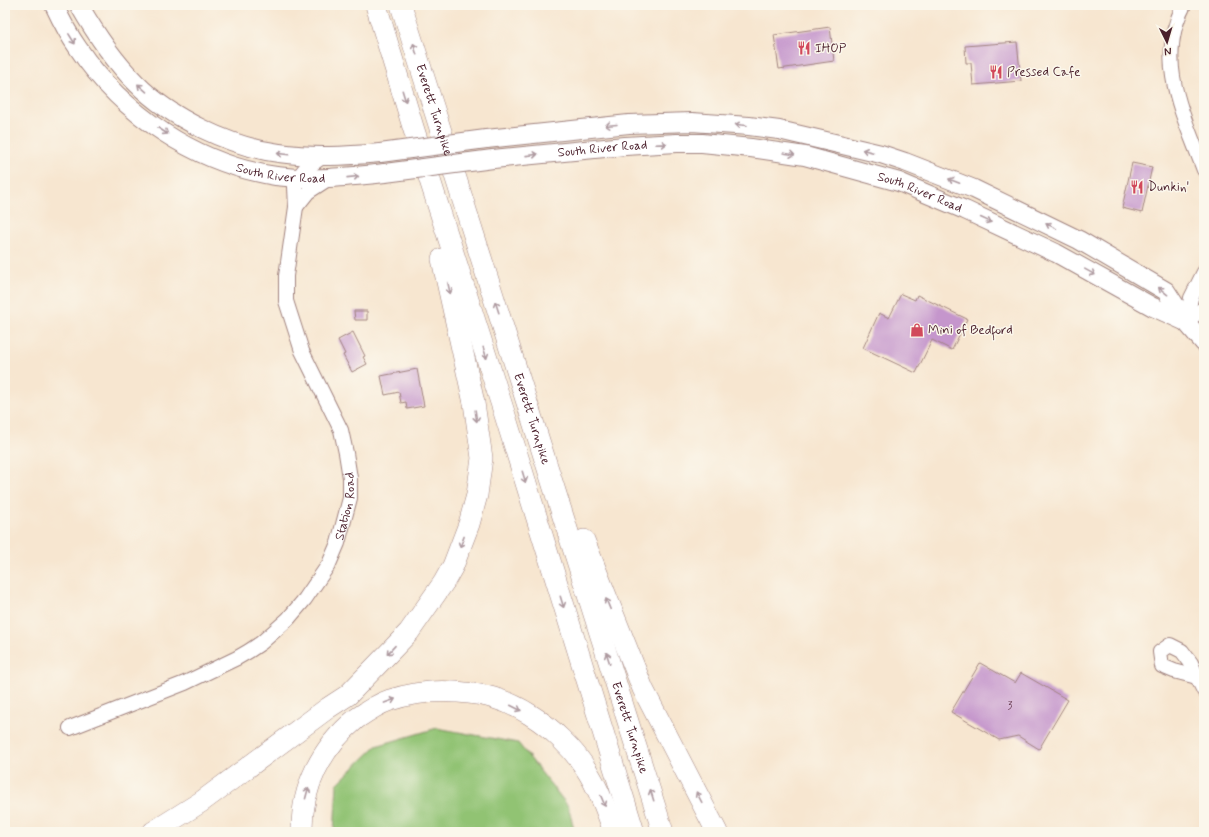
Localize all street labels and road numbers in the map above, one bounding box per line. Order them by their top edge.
street label: Everett Turnpike [412,62,457,158]
street label: South River Road [557,136,648,161]
street label: South River Road [234,159,325,187]
street label: South River Road [875,168,965,216]
street label: Everett Turnpike [510,371,555,467]
street label: Station Road [331,471,359,542]
street label: Everett Turnpike [607,680,652,776]

